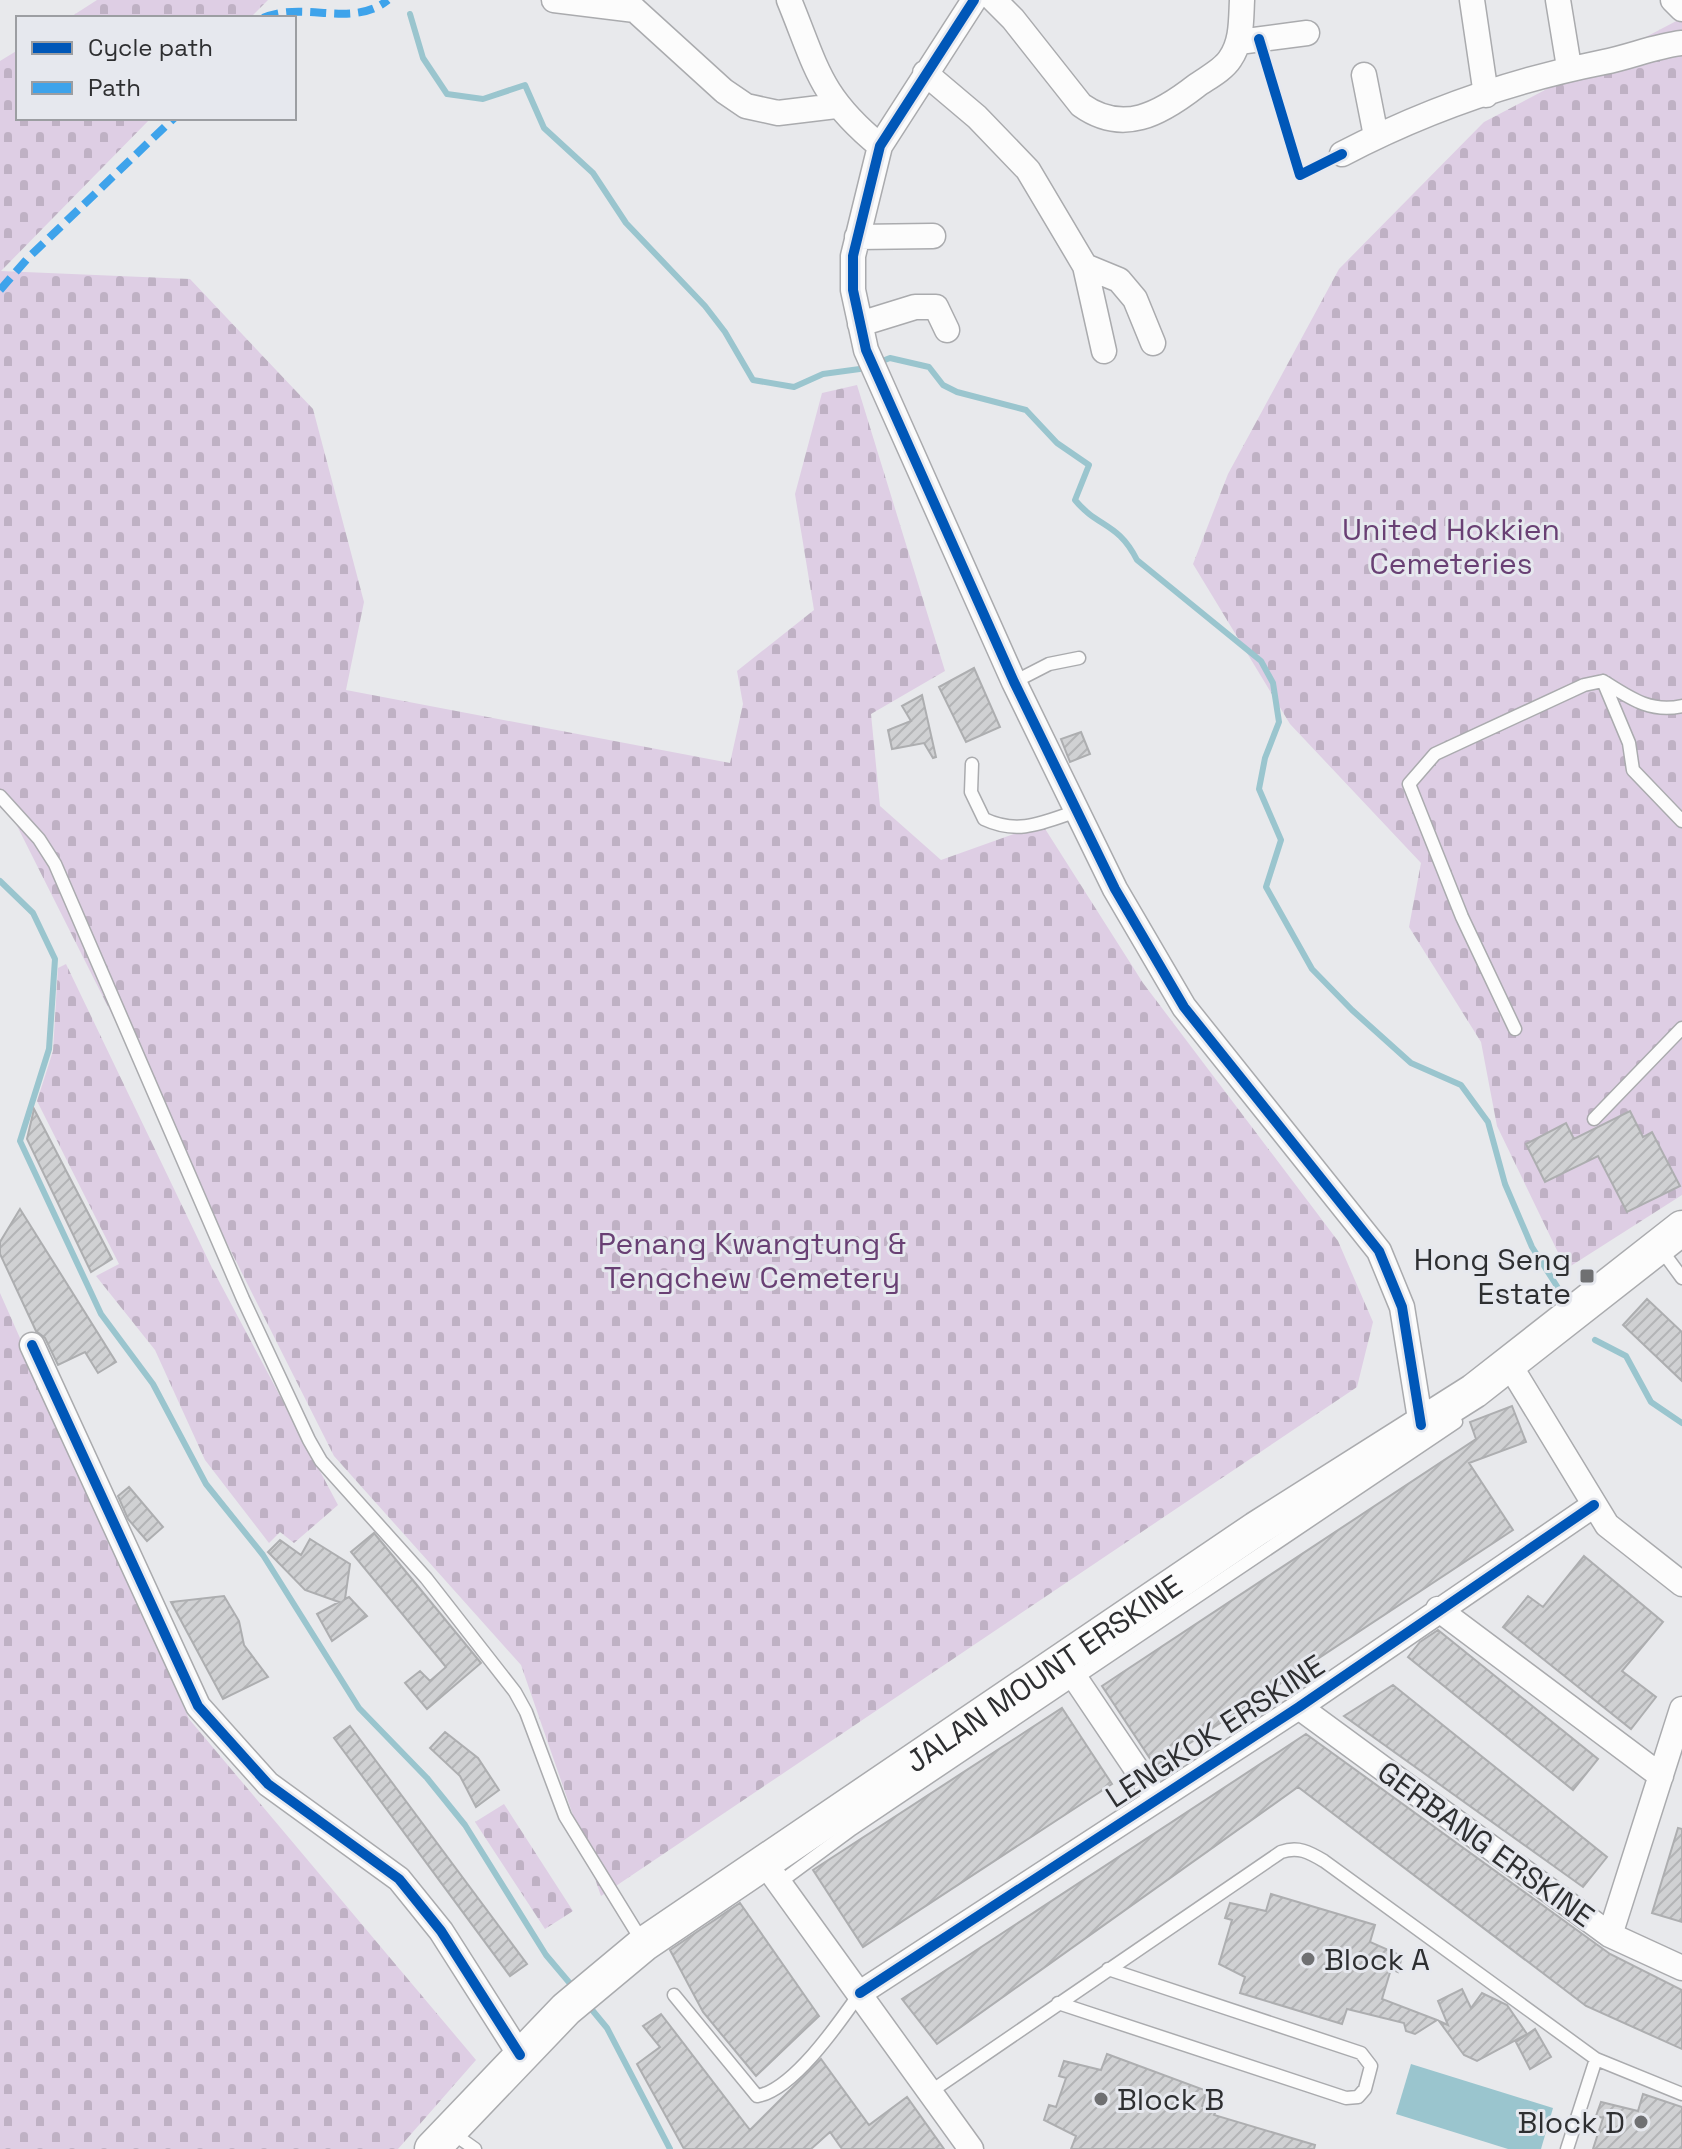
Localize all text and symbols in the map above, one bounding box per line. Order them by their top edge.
legend [16,16,296,120]
text: Cycle path [88,32,213,63]
text: Path [88,72,141,103]
park label: United Hokkien Cemeteries [1342,510,1560,583]
park label: Penang Kwangtung & Tengchew Cemetery [598,1224,906,1297]
place label: Hong Seng Estate [1414,1240,1571,1313]
marker: Hong Seng Estate [1578,1267,1596,1285]
street label: JALAN MOUNT ERSKINE [898,1565,1189,1781]
street label: LENGKOK ERSKINE [1098,1646,1332,1816]
street label: GERBANG ERSKINE [1370,1752,1602,1936]
place label: Block A [1324,1940,1430,1979]
marker: Block A [1299,1950,1317,1968]
place label: Block B [1117,2080,1224,2119]
marker: Block B [1092,2090,1110,2108]
place label: Block D [1518,2103,1625,2142]
marker: Block D [1632,2113,1650,2131]

